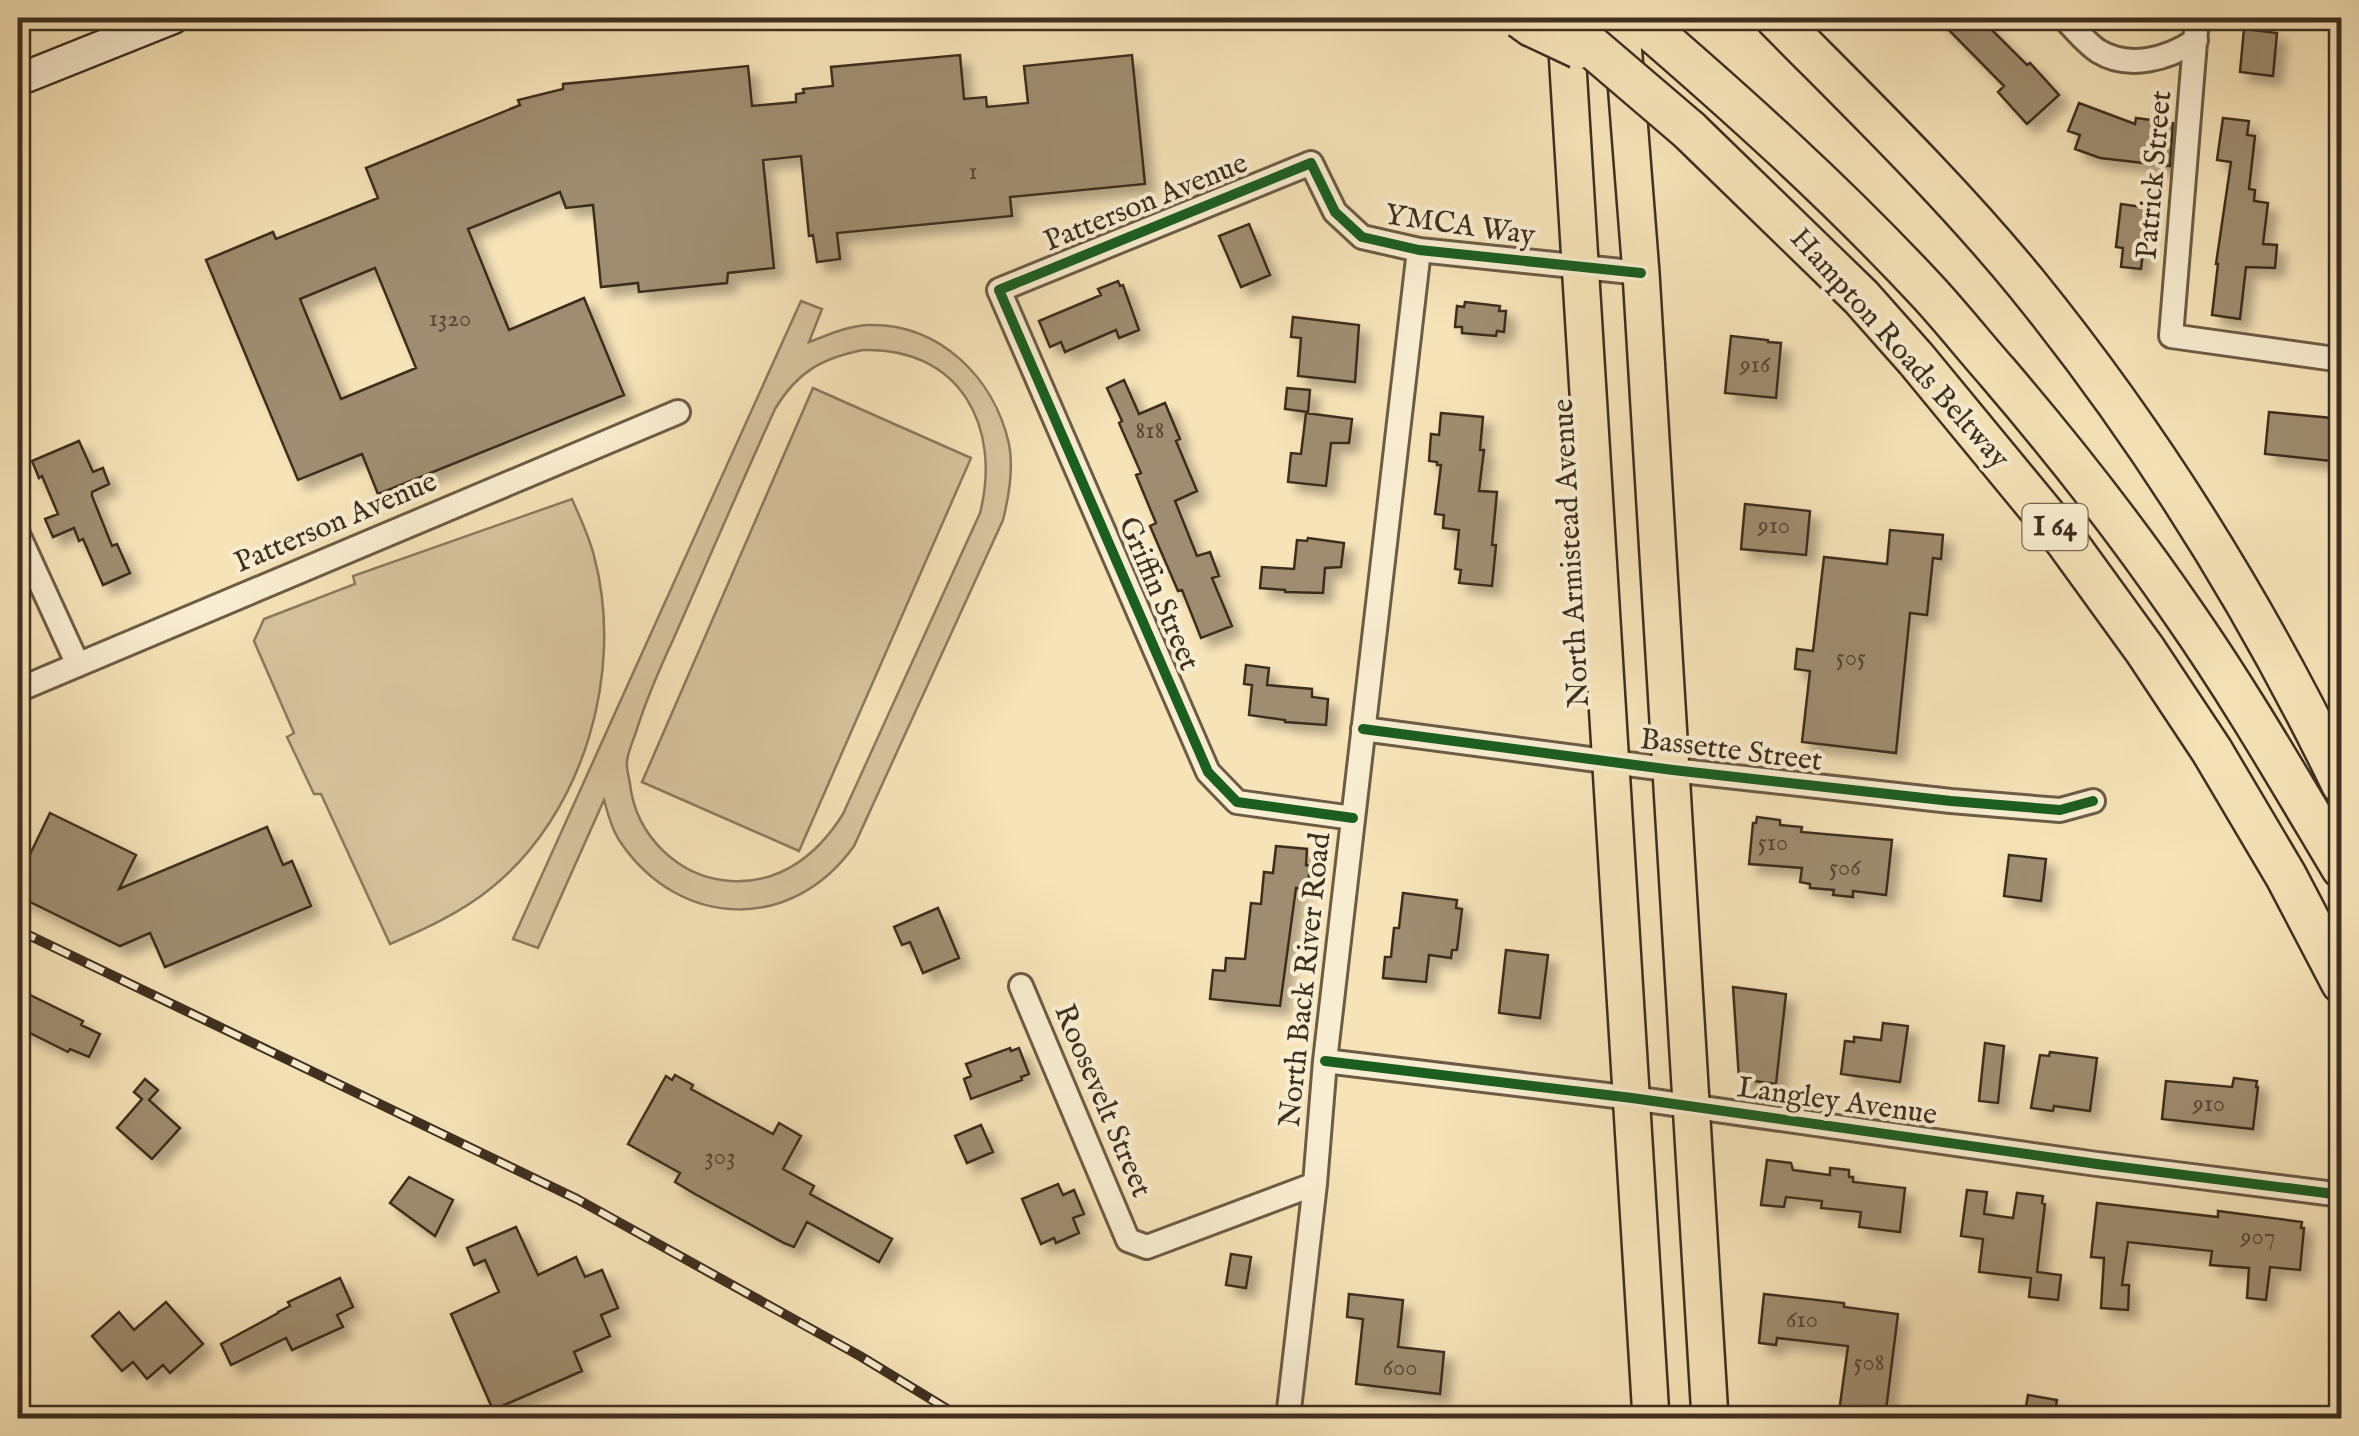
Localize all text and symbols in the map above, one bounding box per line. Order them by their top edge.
street label: Patrick Street [2129,89,2181,261]
street label: Patterson Avenue [1039,145,1253,261]
house number: 1 [968,156,978,188]
street label: YMCA Way [1383,197,1538,255]
street label: Hampton Roads Beltway [1781,221,2017,477]
house number: 1320 [429,303,471,335]
house number: 916 [1739,349,1771,381]
street label: North Armistead Avenue [1545,398,1599,708]
house number: 818 [1136,415,1164,447]
street label: Patterson Avenue [229,463,443,583]
road number: I 64 [2022,504,2088,550]
house number: 910 [1757,510,1790,542]
street label: Griffin Street [1109,511,1207,677]
house number: 505 [1836,642,1866,674]
street label: Bassette Street [1638,721,1824,781]
house number: 510 [1758,827,1788,859]
street label: North Back River Road [1272,830,1340,1129]
house number: 506 [1829,852,1861,884]
street label: Roosevelt Street [1044,999,1160,1203]
street label: Langley Avenue [1735,1069,1939,1135]
house number: 910 [2192,1088,2225,1120]
house number: 303 [705,1141,735,1173]
house number: 907 [2240,1221,2275,1253]
house number: 610 [1786,1304,1818,1336]
house number: 508 [1853,1347,1885,1379]
house number: 600 [1382,1352,1418,1384]

